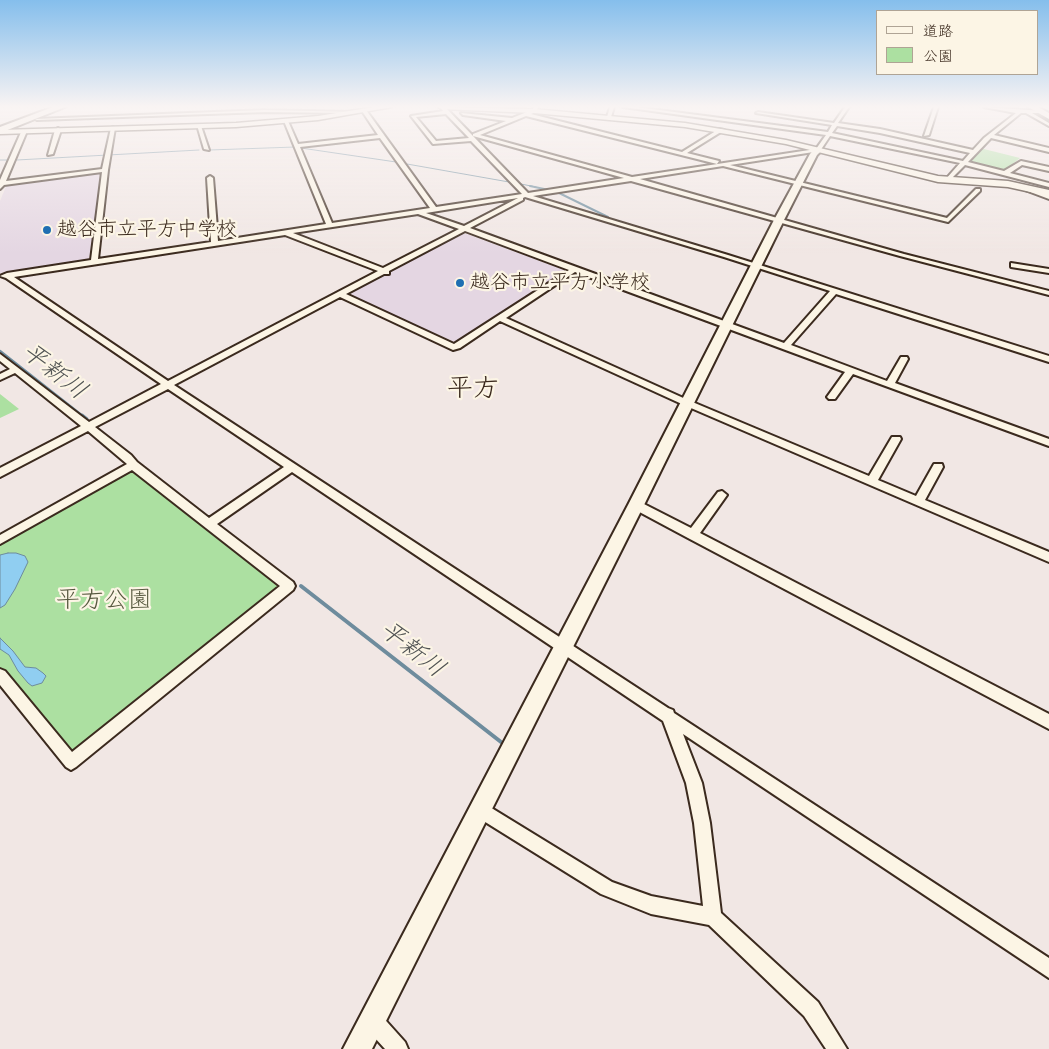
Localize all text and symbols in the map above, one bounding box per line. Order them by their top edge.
legend [876,10,1039,75]
text: 道路 [923,22,953,41]
text: 公園 [923,47,953,66]
place label: 越谷市立平方中学校 [57,218,237,242]
marker: 越谷市立平方中学校 [41,224,53,236]
place label: 越谷市立平方小学校 [470,271,650,295]
marker: 越谷市立平方小学校 [454,277,466,289]
water label: 平新川 [15,337,93,407]
district label: 平方 [447,373,499,405]
park label: 平方公園 [56,587,152,615]
water label: 平新川 [373,615,451,685]

